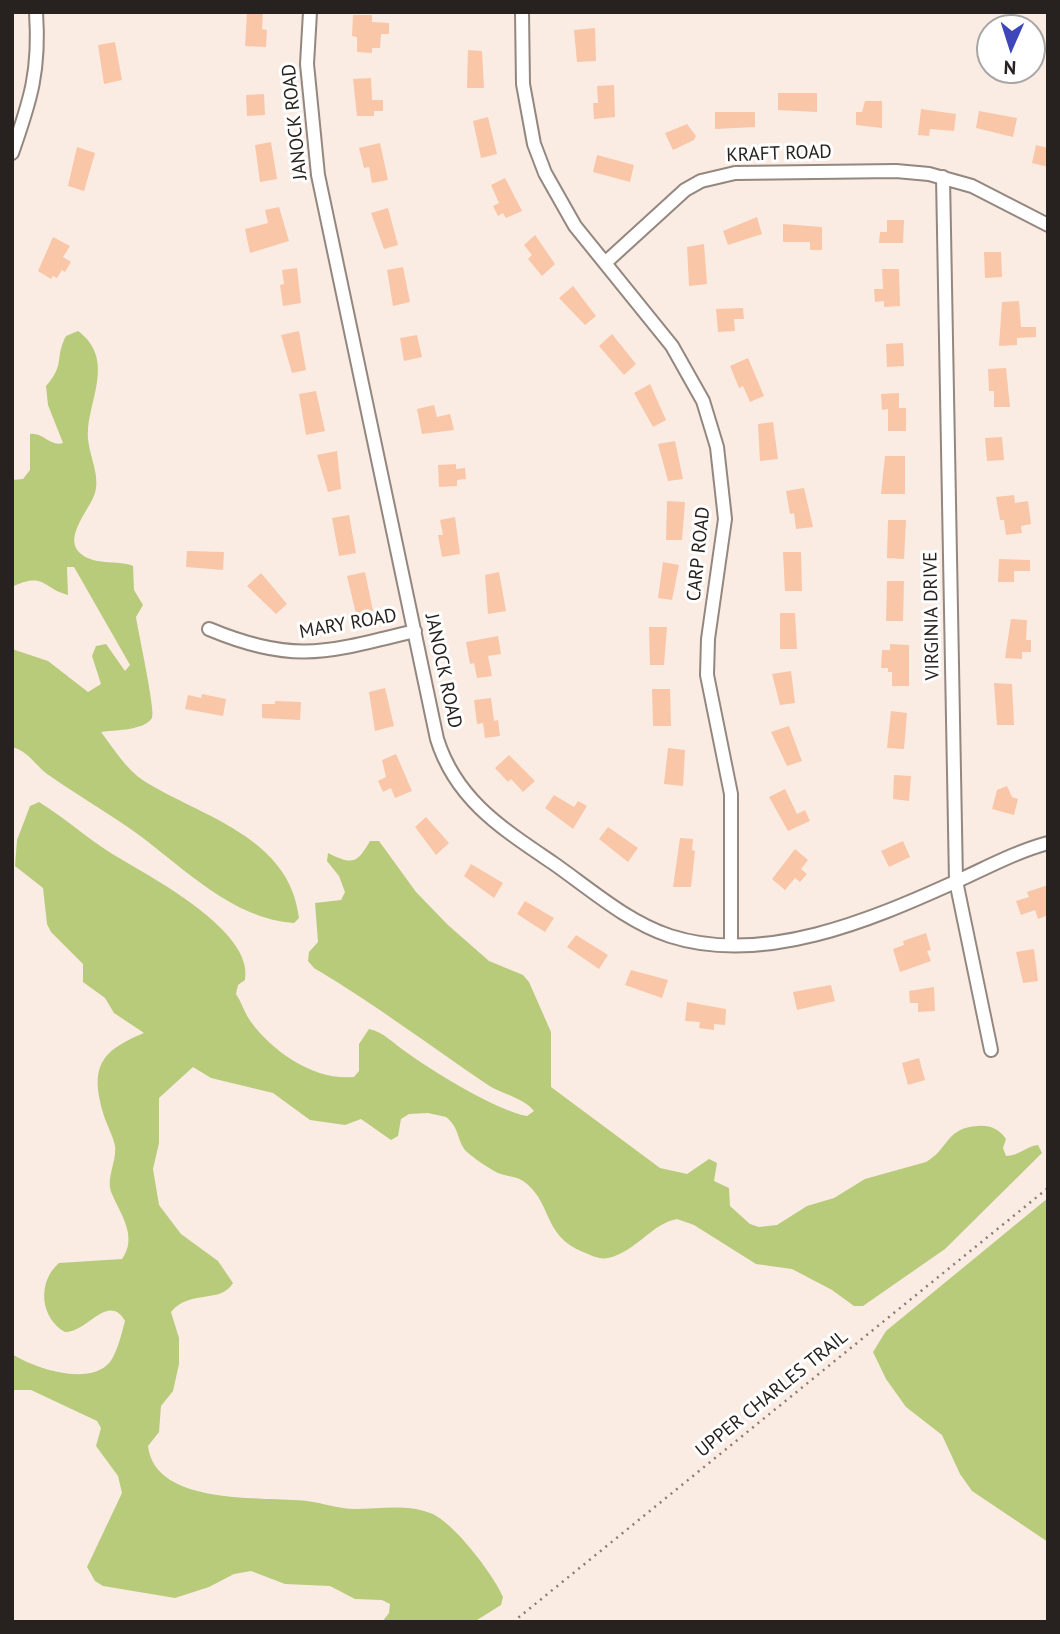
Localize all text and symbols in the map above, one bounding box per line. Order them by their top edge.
north arrow [976,14,1046,84]
text: N [1003,56,1017,80]
street label: JANOCK ROAD [278,63,312,181]
street label: KRAFT ROAD [726,141,832,167]
street label: CARP ROAD [683,506,715,602]
street label: VIRGINIA DRIVE [919,551,945,681]
street label: MARY ROAD [298,604,398,644]
street label: JANOCK ROAD [420,612,466,730]
street label: UPPER CHARLES TRAIL [691,1326,853,1462]

